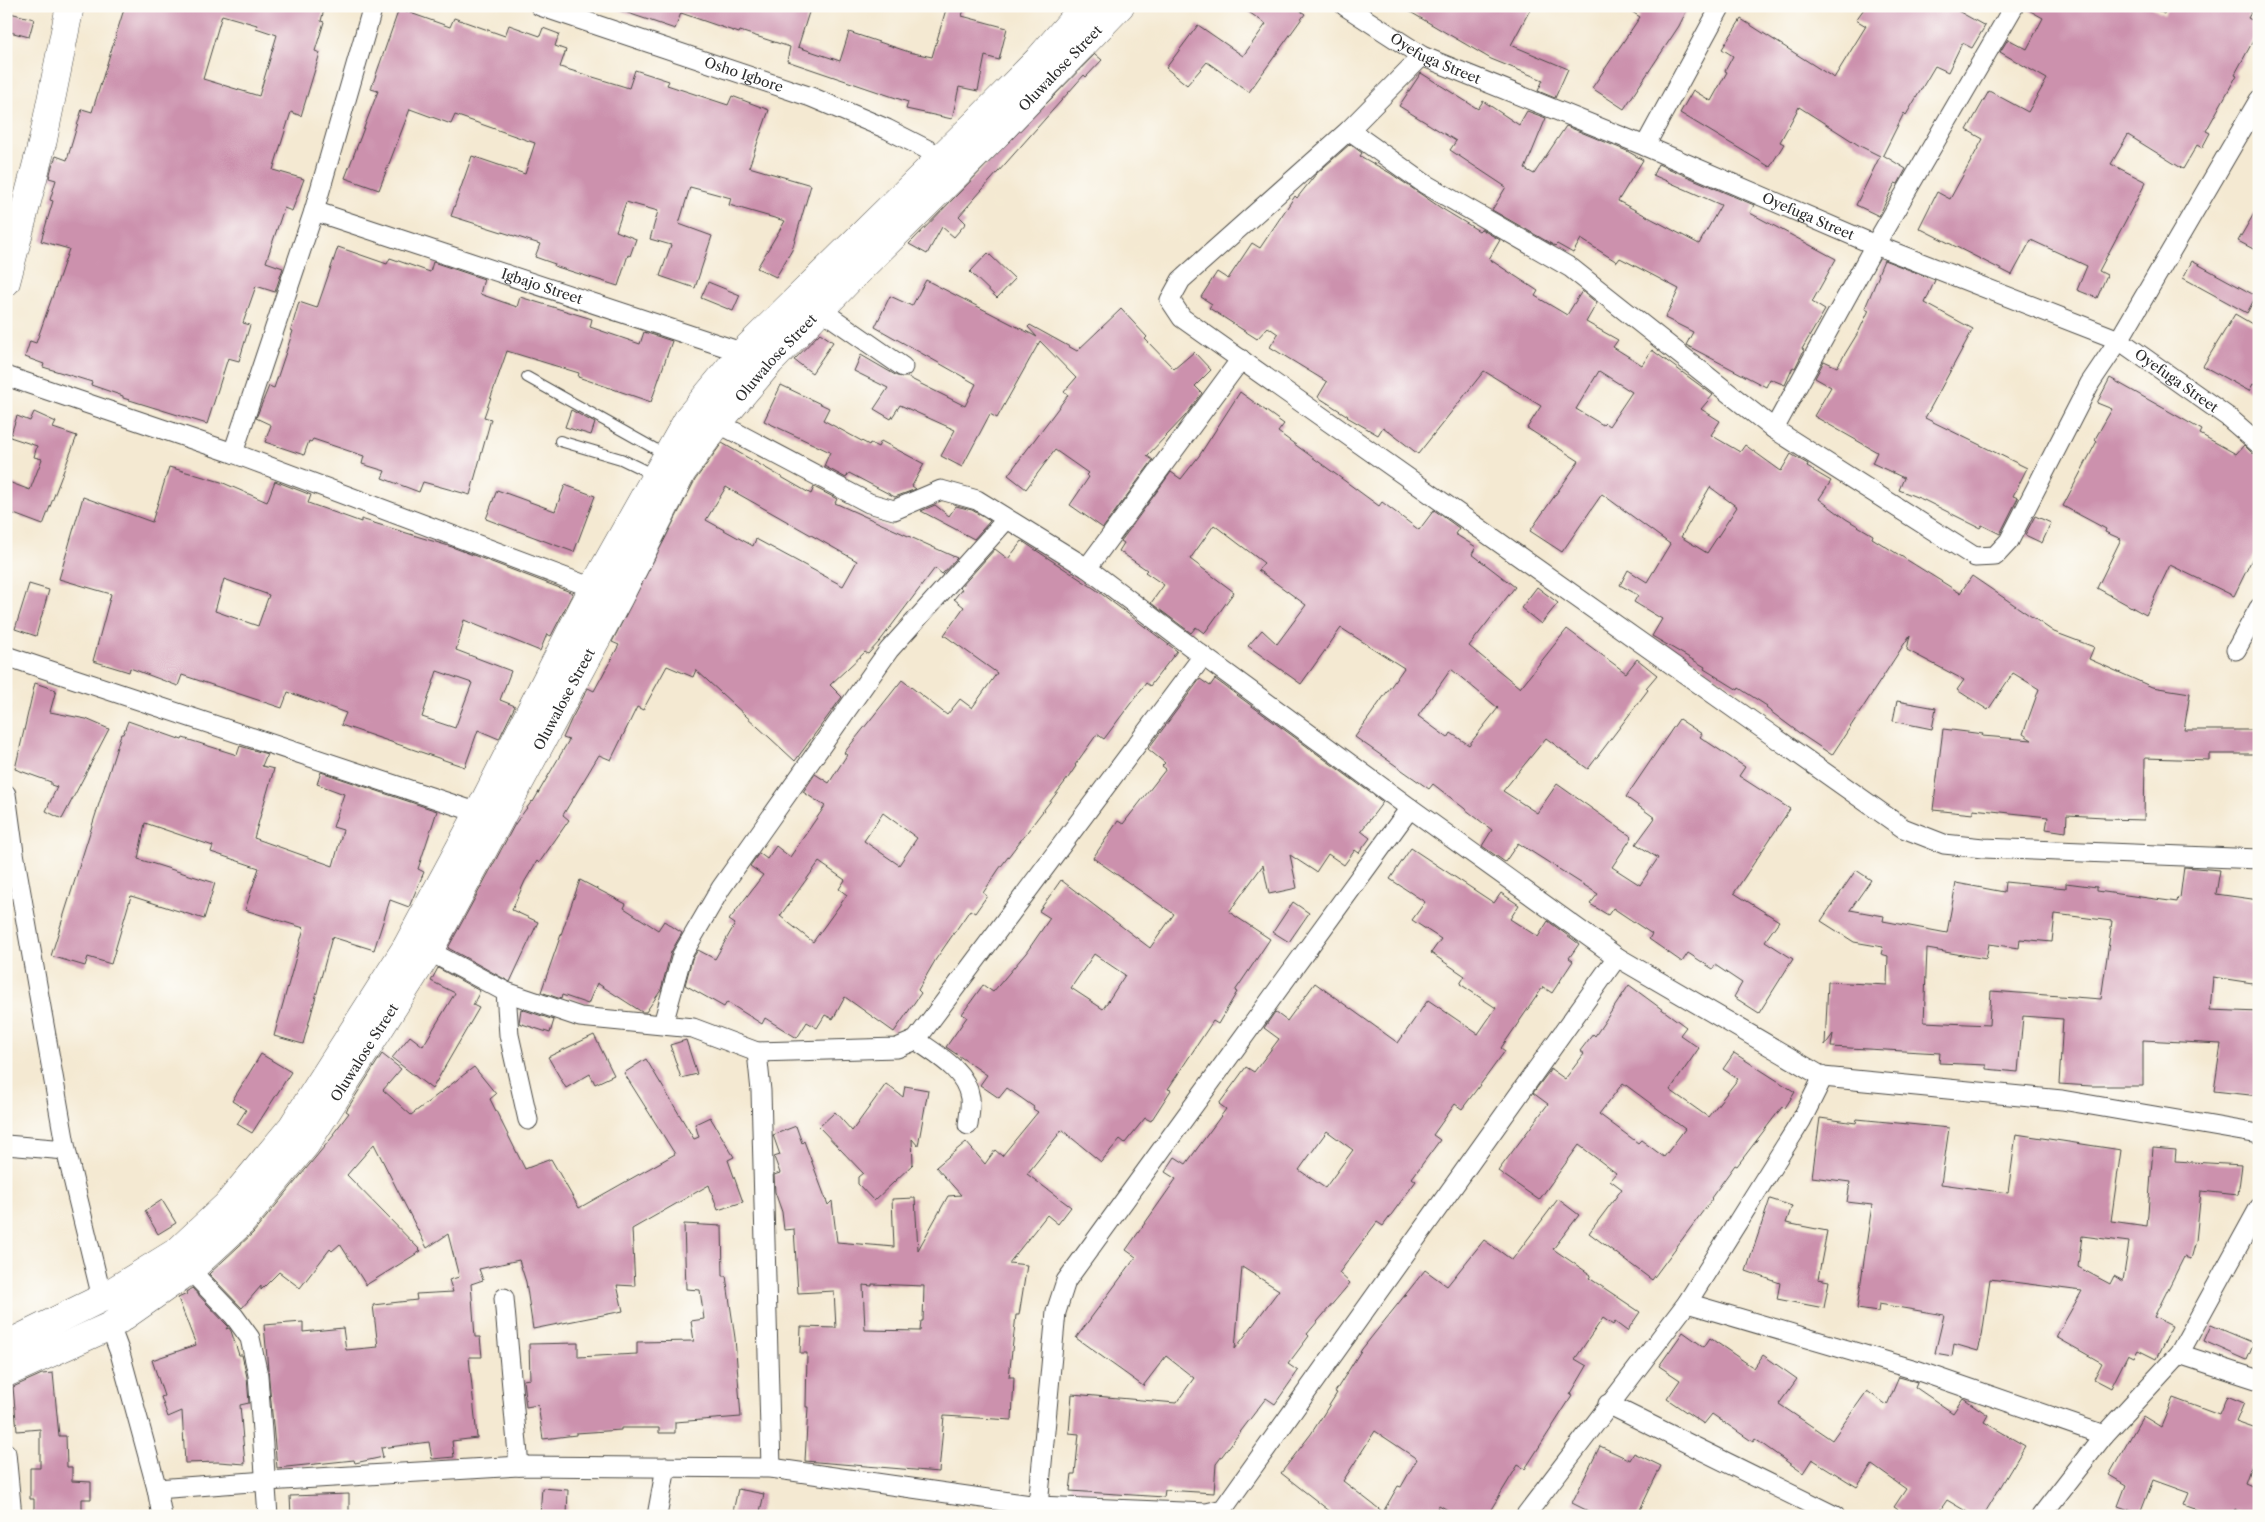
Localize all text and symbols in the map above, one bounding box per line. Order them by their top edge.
street label: Oluwalose Street [1015,21,1106,115]
street label: Oyefuga Street [1387,29,1483,88]
street label: Osho Igbore [702,53,786,96]
street label: Oyefuga Street [1759,189,1857,244]
street label: Igbajo Street [499,264,585,308]
street label: Oluwalose Street [731,310,821,405]
street label: Oyefuga Street [2131,345,2222,416]
street label: Oluwalose Street [530,645,599,753]
street label: Oluwalose Street [326,1000,402,1105]

